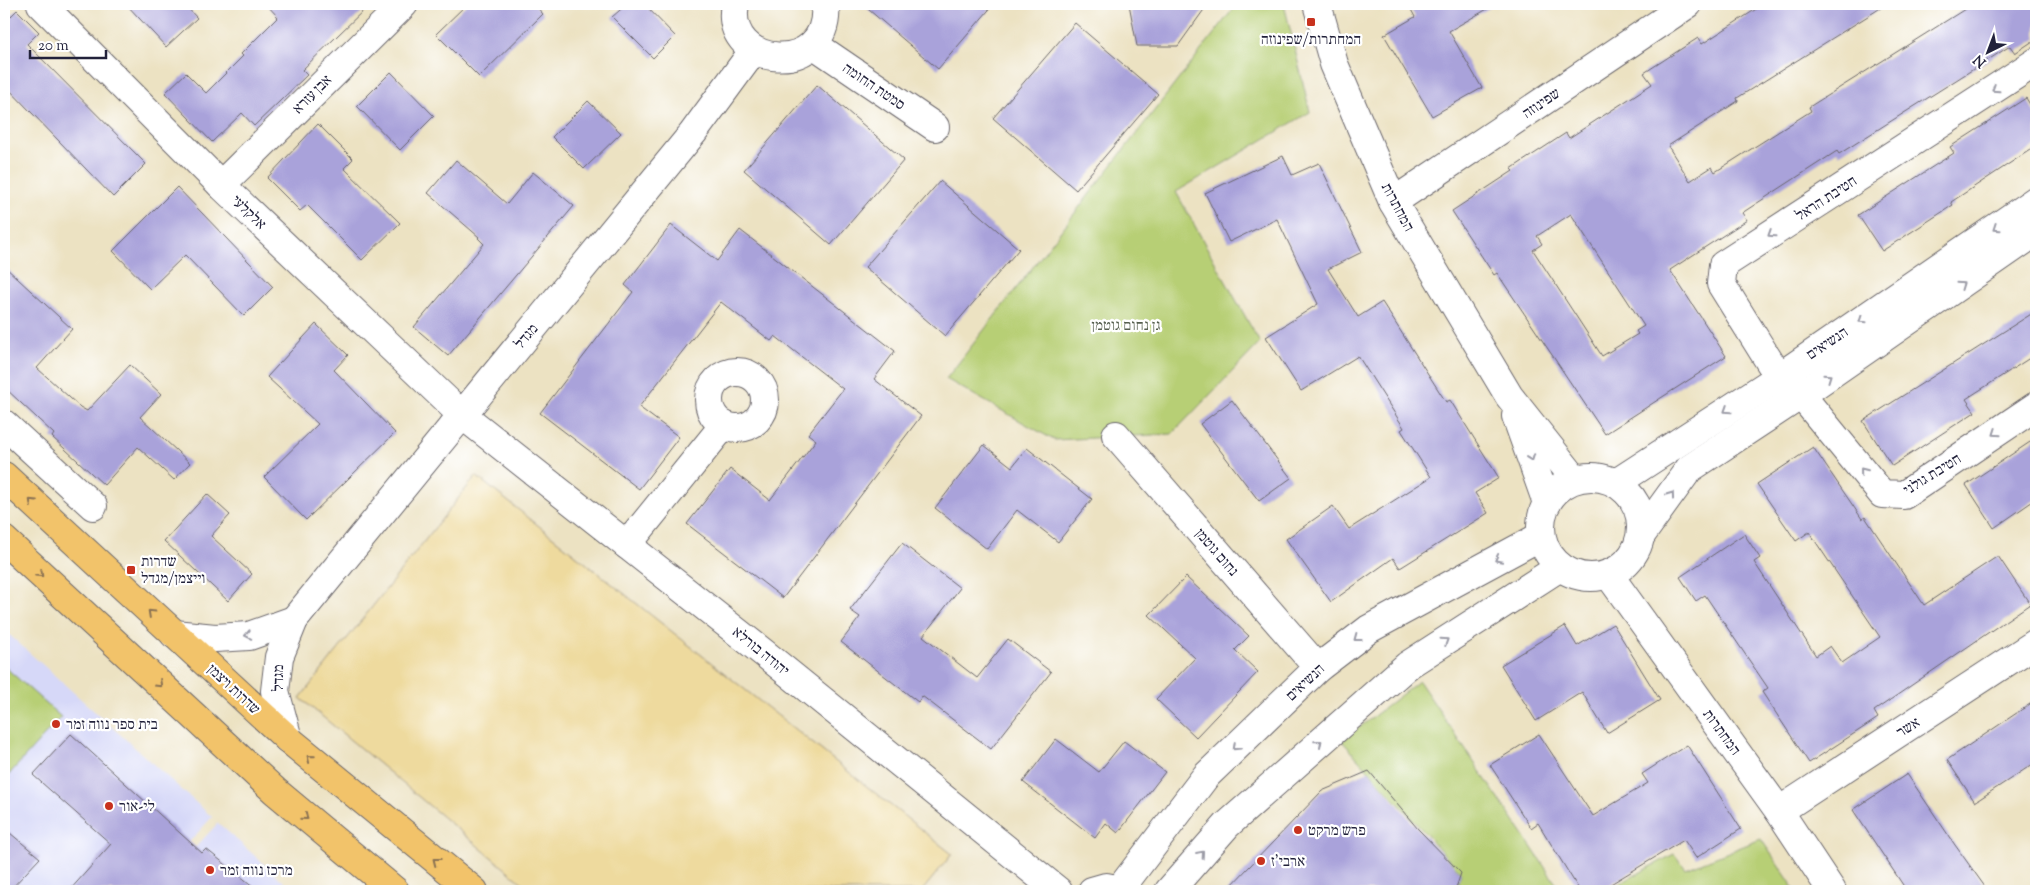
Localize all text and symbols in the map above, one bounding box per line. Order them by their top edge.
marker: המחתרות/שפינוזה [1305,16,1317,28]
scale bar [30,28,106,60]
north arrow [1962,28,2012,78]
place label: המחתרות/שפינוזה [1261,30,1361,51]
text: 20 m [38,36,69,57]
text: N [1970,49,1991,71]
street label: סמטת החומה [838,59,909,116]
street label: אבן עזרא [289,71,337,119]
one-way arrow [1992,82,2001,92]
street label: שפינוזה [1519,84,1565,125]
street label: חטיבת הראל [1792,172,1862,227]
street label: המחתרות [1375,180,1418,236]
street label: אלקלעי [226,191,270,235]
one-way arrow [1992,222,2002,231]
one-way arrow [1767,228,1776,237]
one-way arrow [1955,282,1965,291]
one-way arrow [1858,314,1868,323]
park label: גן נחום גוטמן [1091,316,1161,337]
street label: מגדל [510,320,544,354]
street label: הנשיאים [1803,323,1853,366]
one-way arrow [1822,374,1831,383]
one-way arrow [1723,404,1733,413]
one-way arrow [1992,427,2002,436]
street label: חטיבת גולני [1900,449,1966,501]
one-way arrow [1525,453,1535,462]
one-way arrow [1861,468,1869,477]
one-way arrow [1665,491,1674,501]
one-way arrow [29,499,38,508]
street label: נחום גוטמן [1189,524,1243,581]
place label: שדרות וייצמן/מגדל [141,552,205,590]
one-way arrow [1494,553,1503,563]
marker: שדרות וייצמן/מגדל [125,564,137,576]
one-way arrow [34,568,43,577]
one-way arrow [148,610,157,619]
street label: יהודה בורלא [727,623,793,682]
one-way arrow [243,630,252,640]
one-way arrow [1354,633,1363,641]
one-way arrow [1440,638,1449,647]
street label: שדרות ויצמן [202,660,264,720]
street label: הנשיאים [1282,660,1330,707]
street label: מגדל [269,664,290,692]
one-way arrow [153,678,162,687]
street label: המחתרות [1697,706,1745,760]
street label: אשר [1893,713,1925,744]
place label: בית ספר נווה זמר [66,715,158,736]
marker: בית ספר נווה זמר [50,718,62,730]
one-way arrow [1314,740,1323,749]
one-way arrow [1233,741,1242,750]
one-way arrow [307,754,316,763]
place label: לי-אור [119,797,155,818]
marker: לי-אור [103,800,115,812]
one-way arrow [299,811,308,819]
place label: פרש מרקט [1308,821,1366,842]
marker: פרש מרקט [1292,824,1304,836]
one-way arrow [1196,851,1205,860]
place label: ארבי'ז [1271,852,1305,873]
marker: ארבי'ז [1255,855,1267,867]
one-way arrow [433,858,442,866]
place label: מרכז נווה זמר [220,861,293,882]
marker: מרכז נווה זמר [204,864,216,876]

